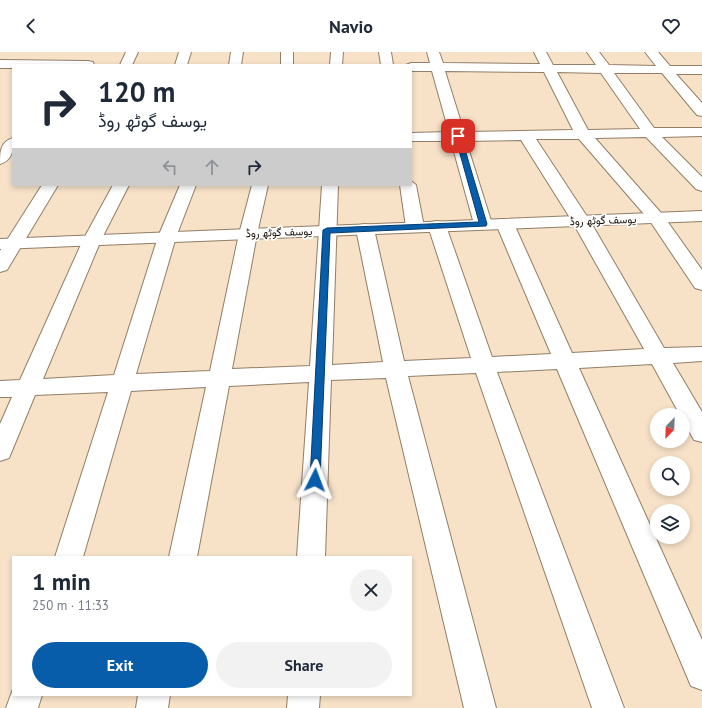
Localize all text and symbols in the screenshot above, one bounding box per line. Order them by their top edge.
icon: back [20,15,42,37]
text: Navio [329,15,373,38]
icon: heart [660,15,682,37]
text: 120 m [98,73,175,110]
icon: right [32,80,84,132]
text: یوسف گوٹھ روڈ [98,109,207,132]
pin [441,119,475,153]
icon: arrive [447,125,469,147]
icon: left [159,156,181,178]
icon: ahead [201,156,223,178]
icon: right [243,156,265,178]
street label: یوسف گوٹھ روڈ [569,212,637,228]
street label: یوسف گوٹھ روڈ [245,224,313,240]
north arrow [650,408,690,448]
map controls [650,408,690,544]
button: search [650,456,690,496]
position arrow [294,459,336,501]
button: layers [650,504,690,544]
text: 1 min [32,566,91,597]
button: close [350,569,392,611]
text: 250 m · 11:33 [32,597,109,614]
button: Exit [32,642,208,688]
button: Share [216,642,392,688]

